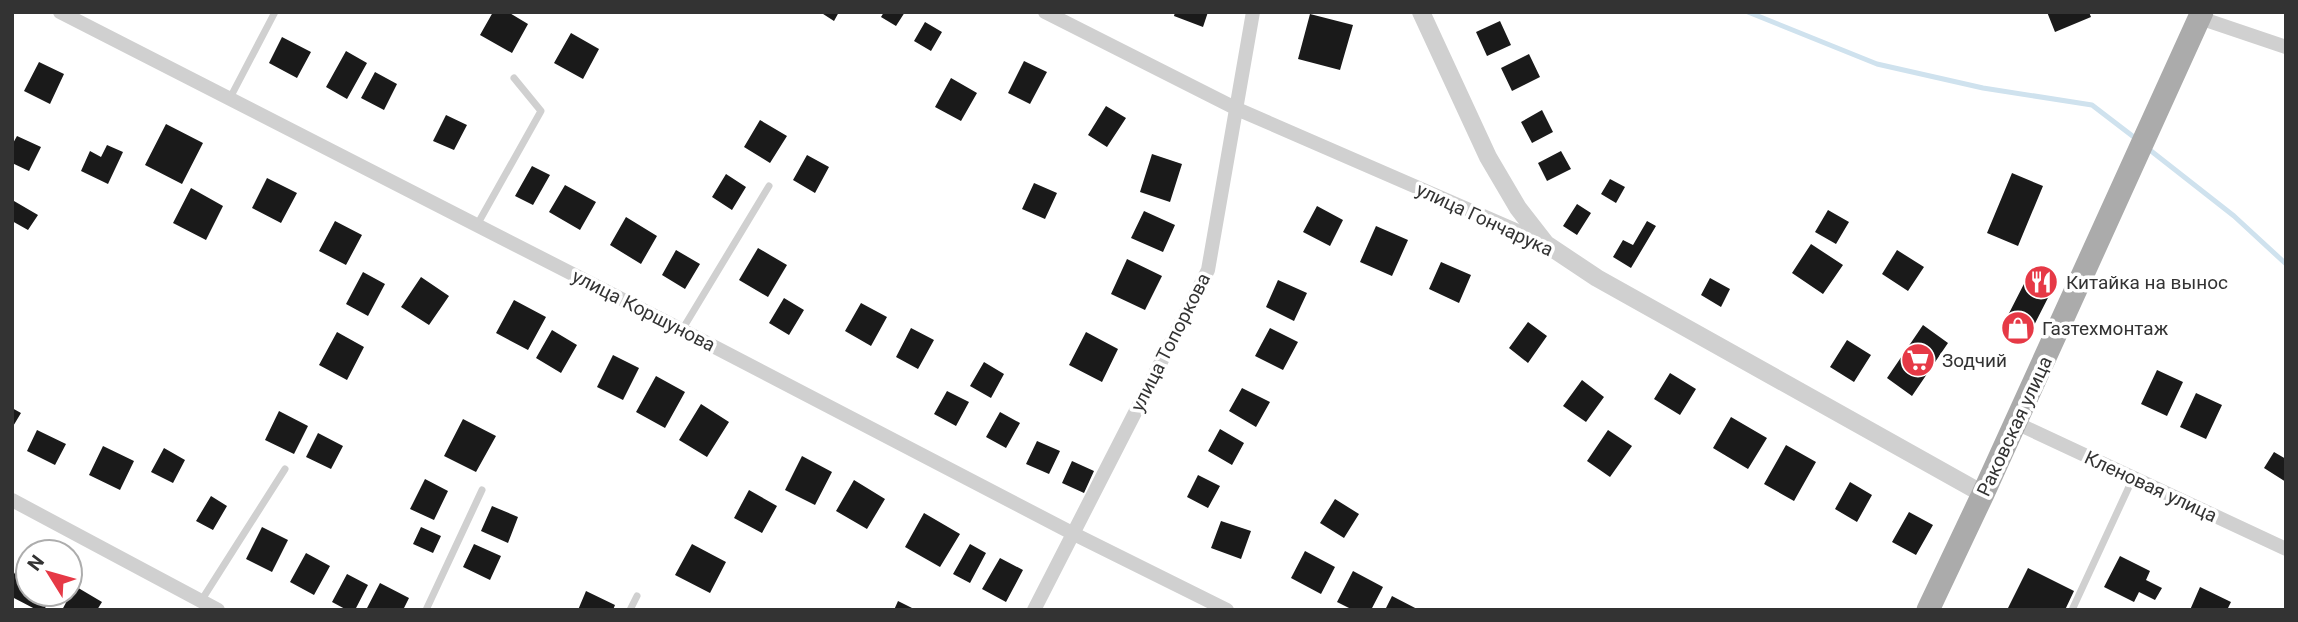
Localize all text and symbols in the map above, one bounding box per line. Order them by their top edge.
street label: улица Гончарука [1413,178,1557,261]
restaurant icon: Китайка на вынос [2022,263,2060,301]
street label: улица Коршунова [568,264,719,356]
street label: улица Топоркова [1126,269,1215,415]
place label: Китайка на вынос [2066,271,2228,294]
shop icon: Газтехмонтаж [1999,309,2037,347]
place label: Газтехмонтаж [2042,317,2169,340]
supermarket icon: Зодчий [1899,341,1937,379]
place label: Зодчий [1942,349,2007,372]
street label: Раковская улица [1972,353,2057,500]
street label: Кленовая улица [2081,446,2221,527]
north arrow [14,538,84,608]
text: N [23,551,49,575]

